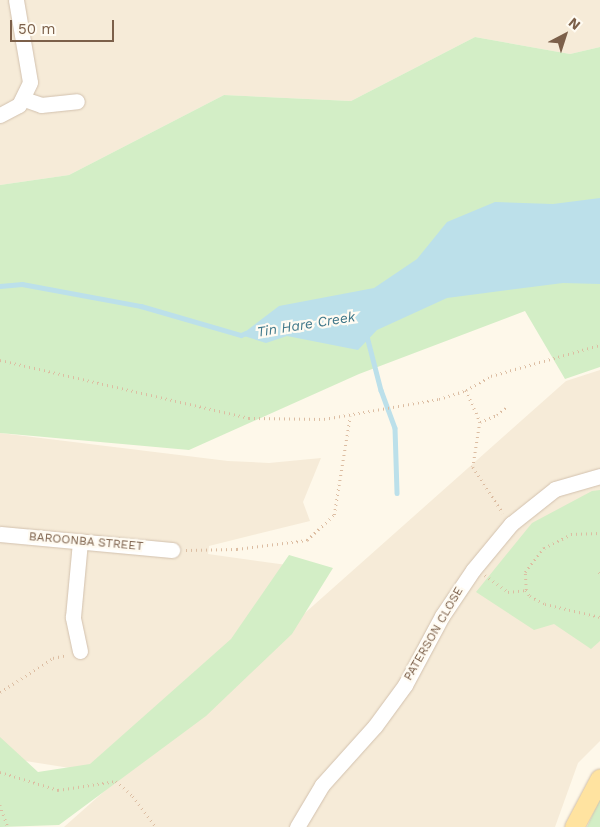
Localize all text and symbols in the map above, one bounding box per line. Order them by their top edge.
scale bar [12,10,116,42]
north arrow [540,10,590,60]
text: N [566,14,584,33]
text: 50 m [18,20,55,38]
water label: Tin Hare Creek [256,308,356,340]
street label: BAROONBA STREET [28,530,144,554]
street label: PATERSON CLOSE [401,585,467,683]

